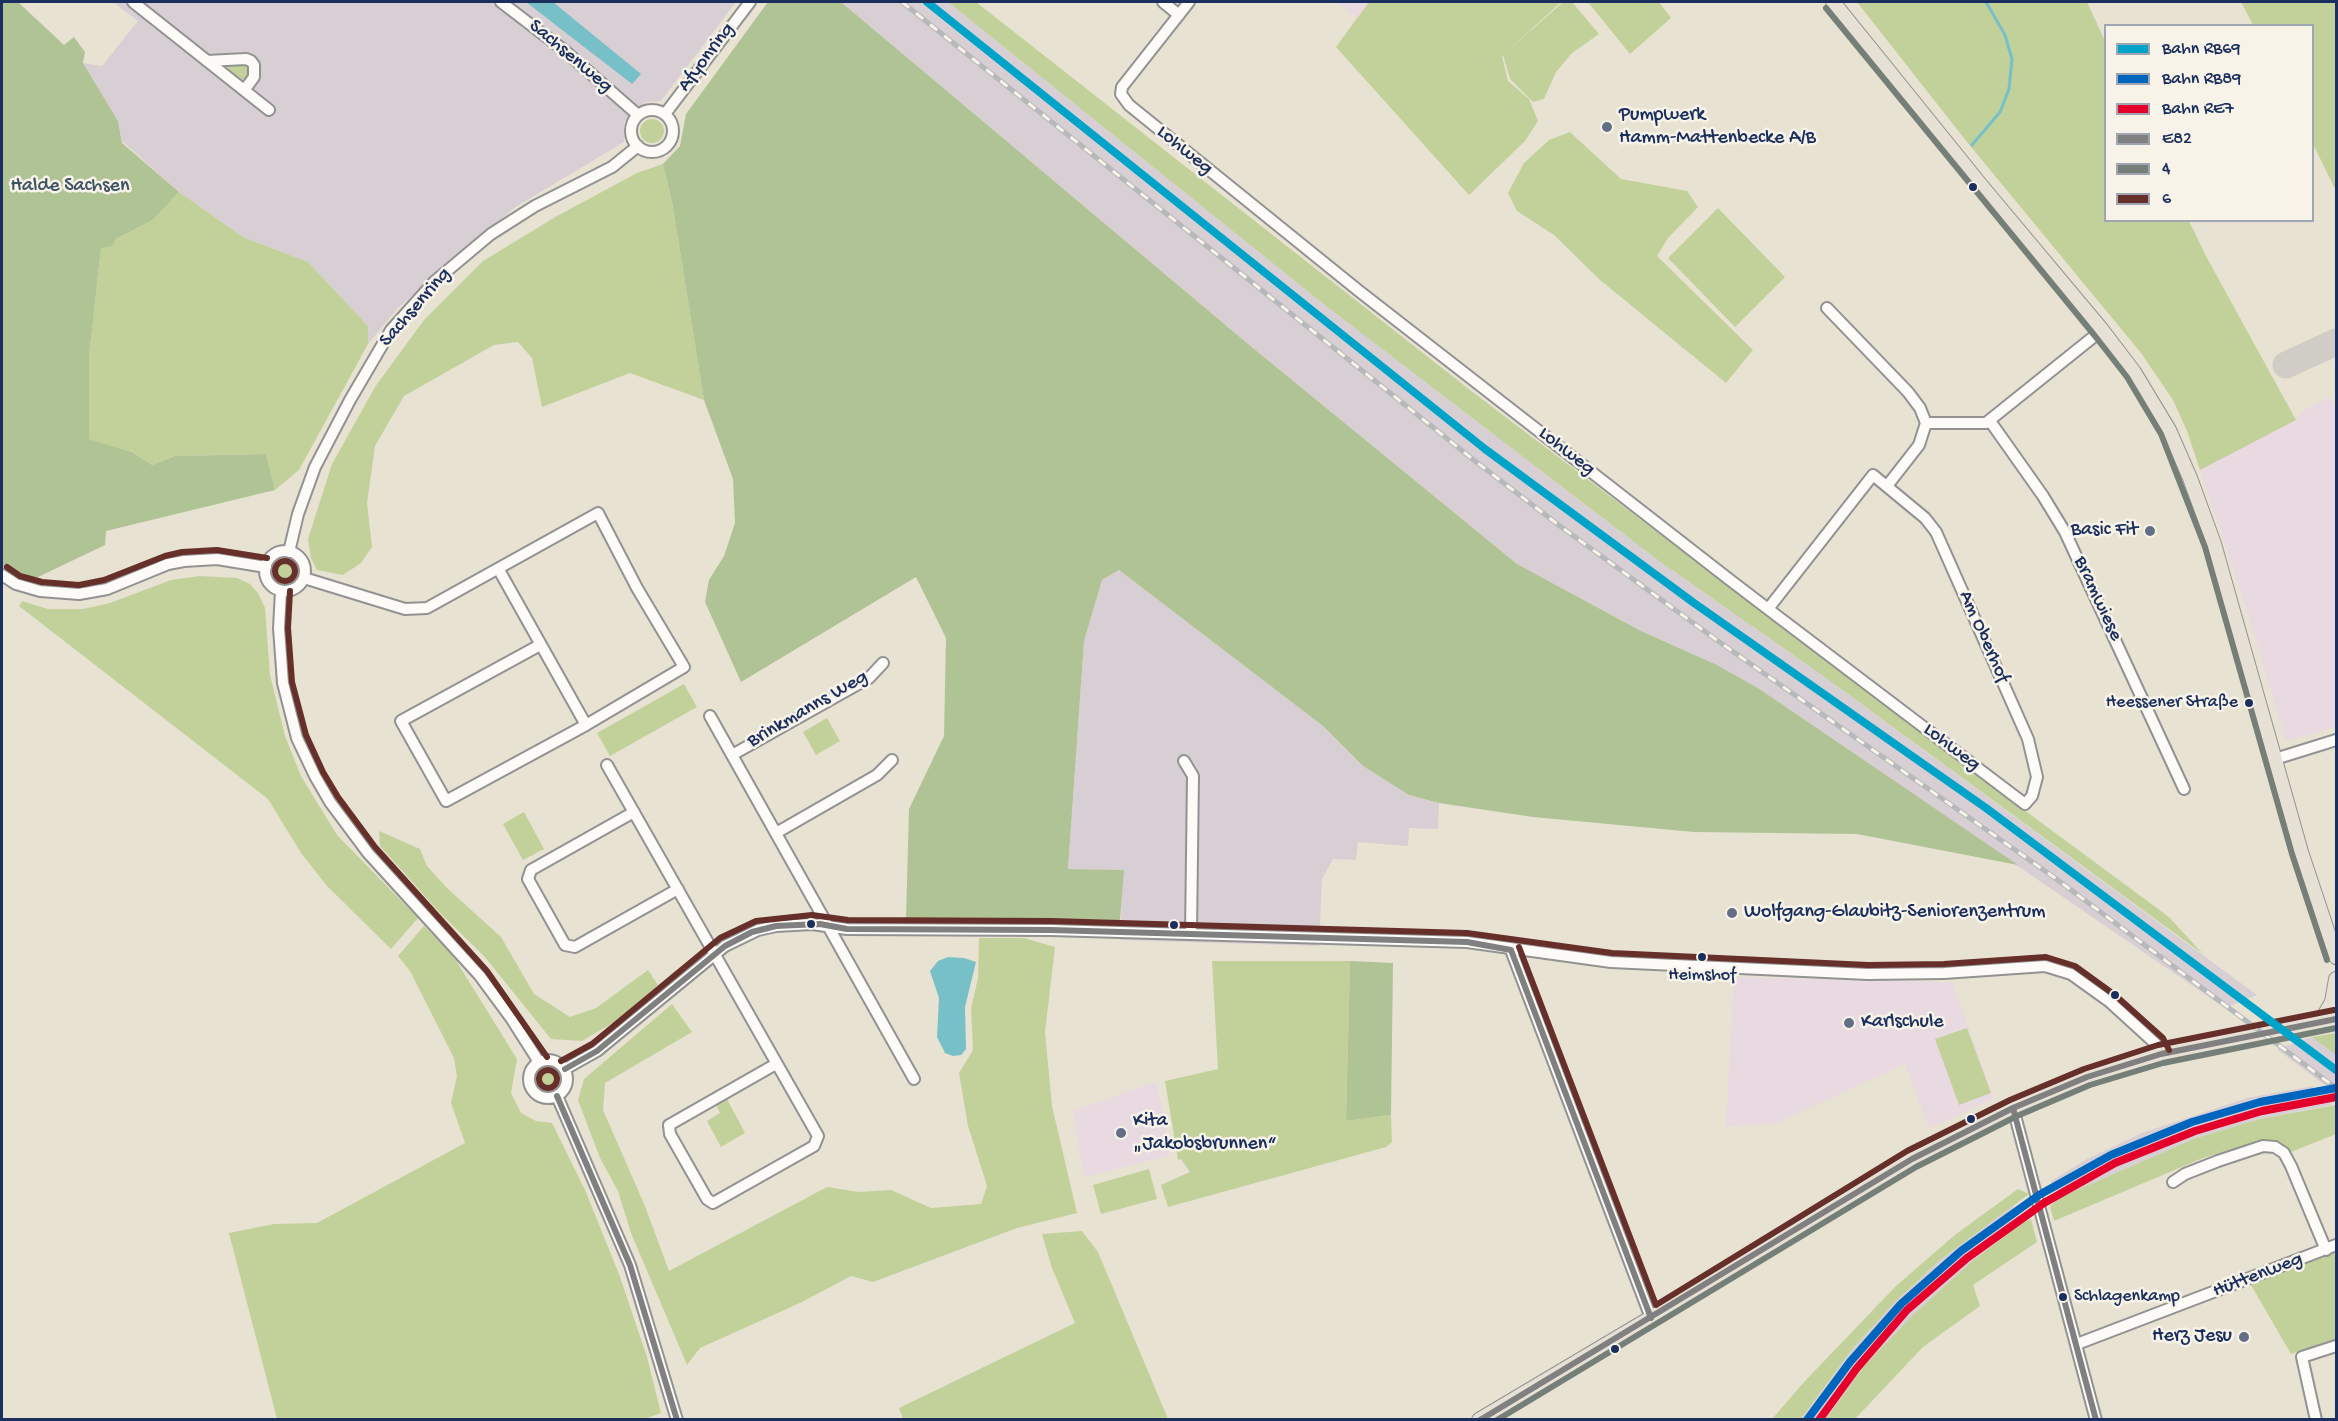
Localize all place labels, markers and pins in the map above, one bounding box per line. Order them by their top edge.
place label: Pumpwerk Hamm-Mattenbecke A/B [1619,104,1816,151]
marker: Pumpwerk Hamm-Mattenbecke A/B [1600,120,1614,134]
unlabelled marker [1967,181,1979,193]
place label: Basic Fit [2071,519,2138,543]
marker: Basic Fit [2143,524,2157,538]
place label: Heessener Straße [2106,692,2238,714]
marker: Heessener Straße [2243,697,2255,709]
place label: Wolfgang-Glaubitz-Seniorenzentrum [1744,901,2045,925]
marker: Wolfgang-Glaubitz-Seniorenzentrum [1725,906,1739,920]
unlabelled marker [805,918,817,930]
unlabelled marker [1168,919,1180,931]
marker: Heimshof [1696,951,1708,963]
place label: Heimshof [1668,965,1736,987]
unlabelled marker [2109,989,2121,1001]
place label: Karlschule [1861,1011,1944,1035]
marker: Karlschule [1842,1016,1856,1030]
place label: Kita „Jakobsbrunnen“ [1133,1110,1277,1157]
unlabelled marker [1965,1113,1977,1125]
marker: Kita „Jakobsbrunnen“ [1114,1126,1128,1140]
place label: Schlagenkamp [2074,1286,2180,1308]
marker: Schlagenkamp [2057,1291,2069,1303]
place label: Herz Jesu [2152,1325,2232,1349]
marker: Herz Jesu [2237,1330,2251,1344]
unlabelled marker [1609,1343,1621,1355]

